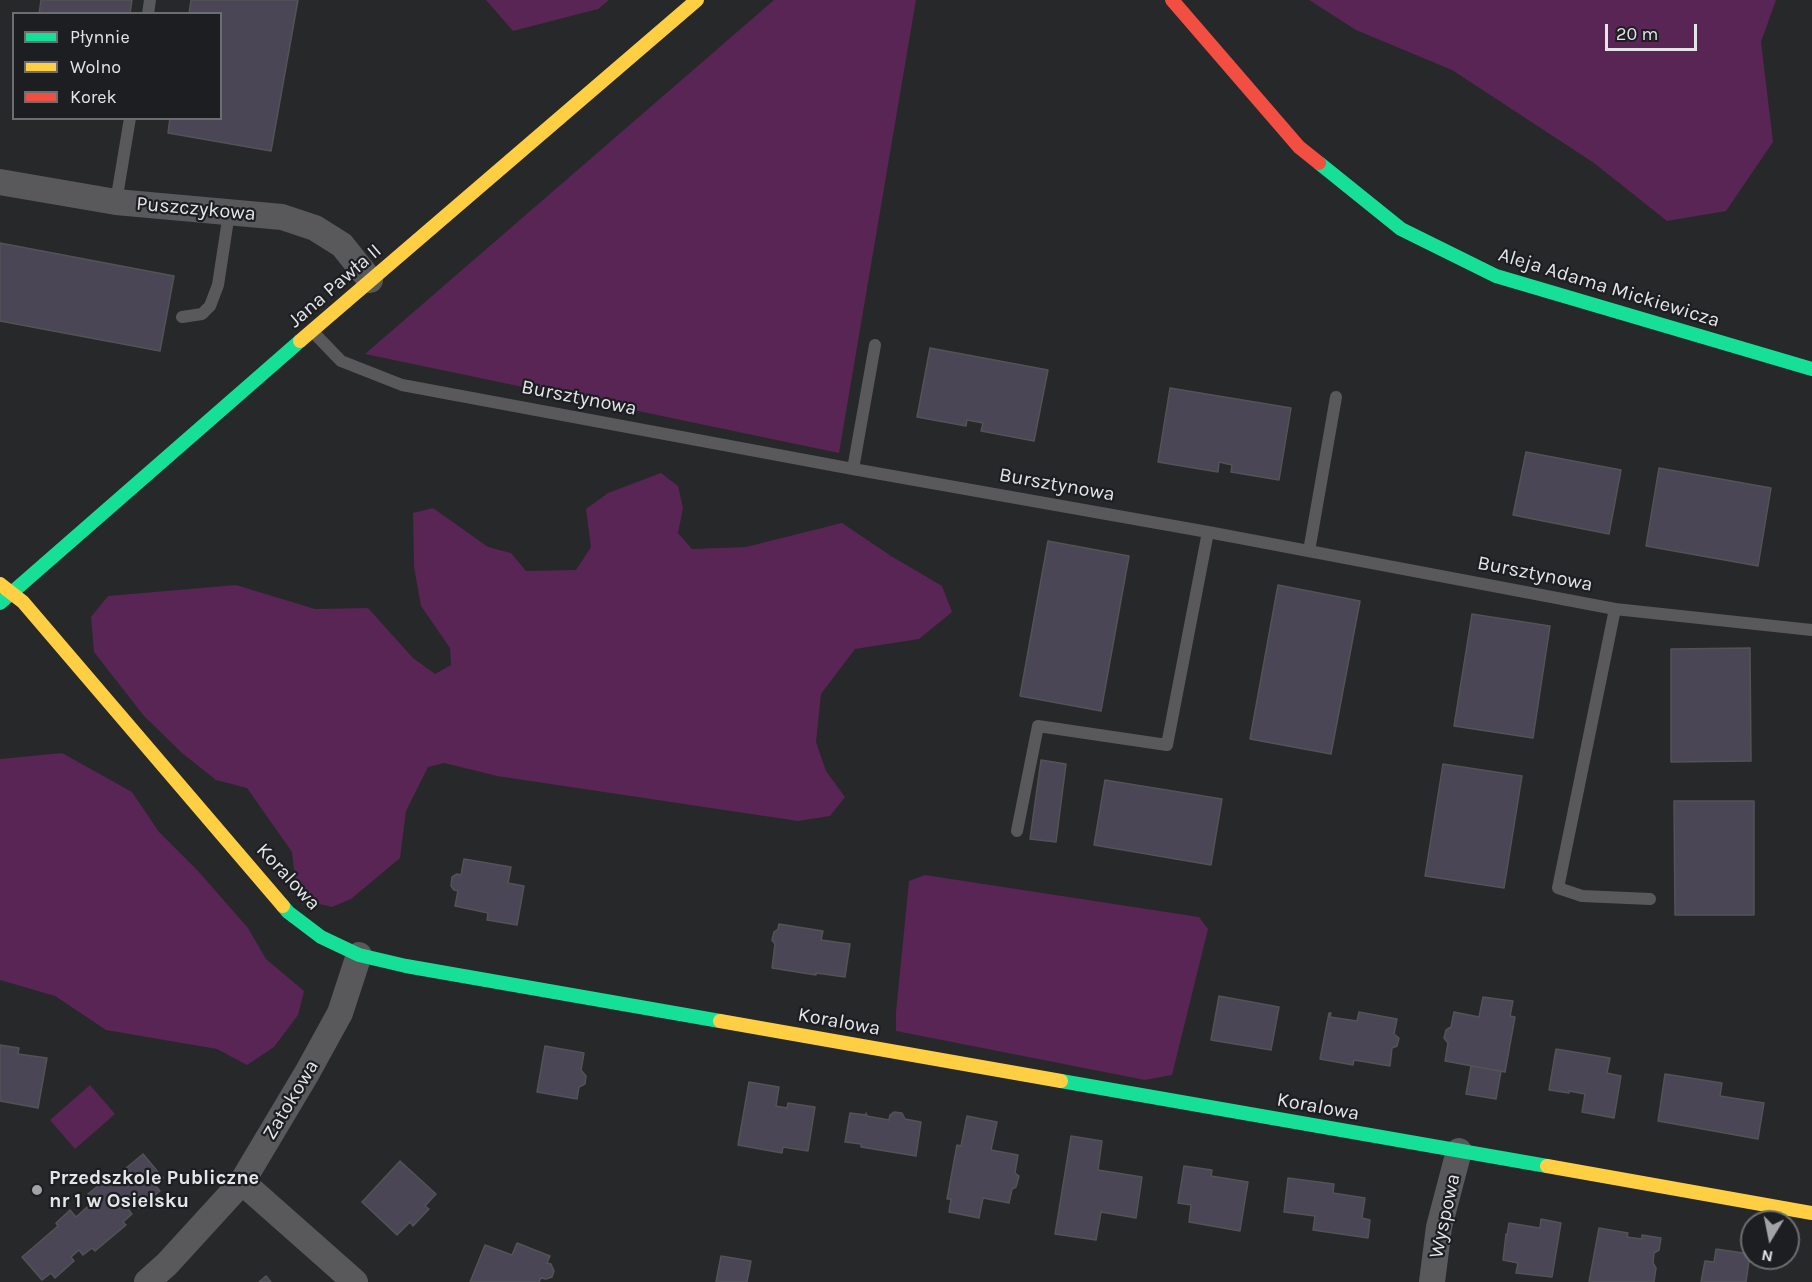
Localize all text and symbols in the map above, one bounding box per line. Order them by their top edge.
legend [12,12,222,120]
scale bar [1608,12,1700,50]
text: 20 m [1616,23,1658,45]
text: Płynnie [70,26,130,48]
text: Wolno [70,56,121,78]
text: Korek [70,86,117,108]
street label: Puszczykowa [135,192,257,226]
street label: Jana Pawła II [283,239,387,333]
street label: Aleja Adama Mickiewicza [1495,243,1723,333]
street label: Bursztynowa [519,375,639,421]
street label: Bursztynowa [997,463,1117,507]
street label: Bursztynowa [1475,551,1595,597]
street label: Koralowa [251,838,325,916]
street label: Koralowa [796,1003,882,1041]
street label: Zatokowa [258,1056,324,1144]
street label: Koralowa [1275,1088,1361,1126]
place label: Przedszkole Publiczne nr 1 w Osielsku [49,1166,259,1213]
street label: Wyspowa [1424,1172,1466,1260]
marker: Przedszkole Publiczne nr 1 w Osielsku [30,1183,44,1197]
north arrow [1740,1210,1800,1270]
text: N [1760,1246,1774,1267]

